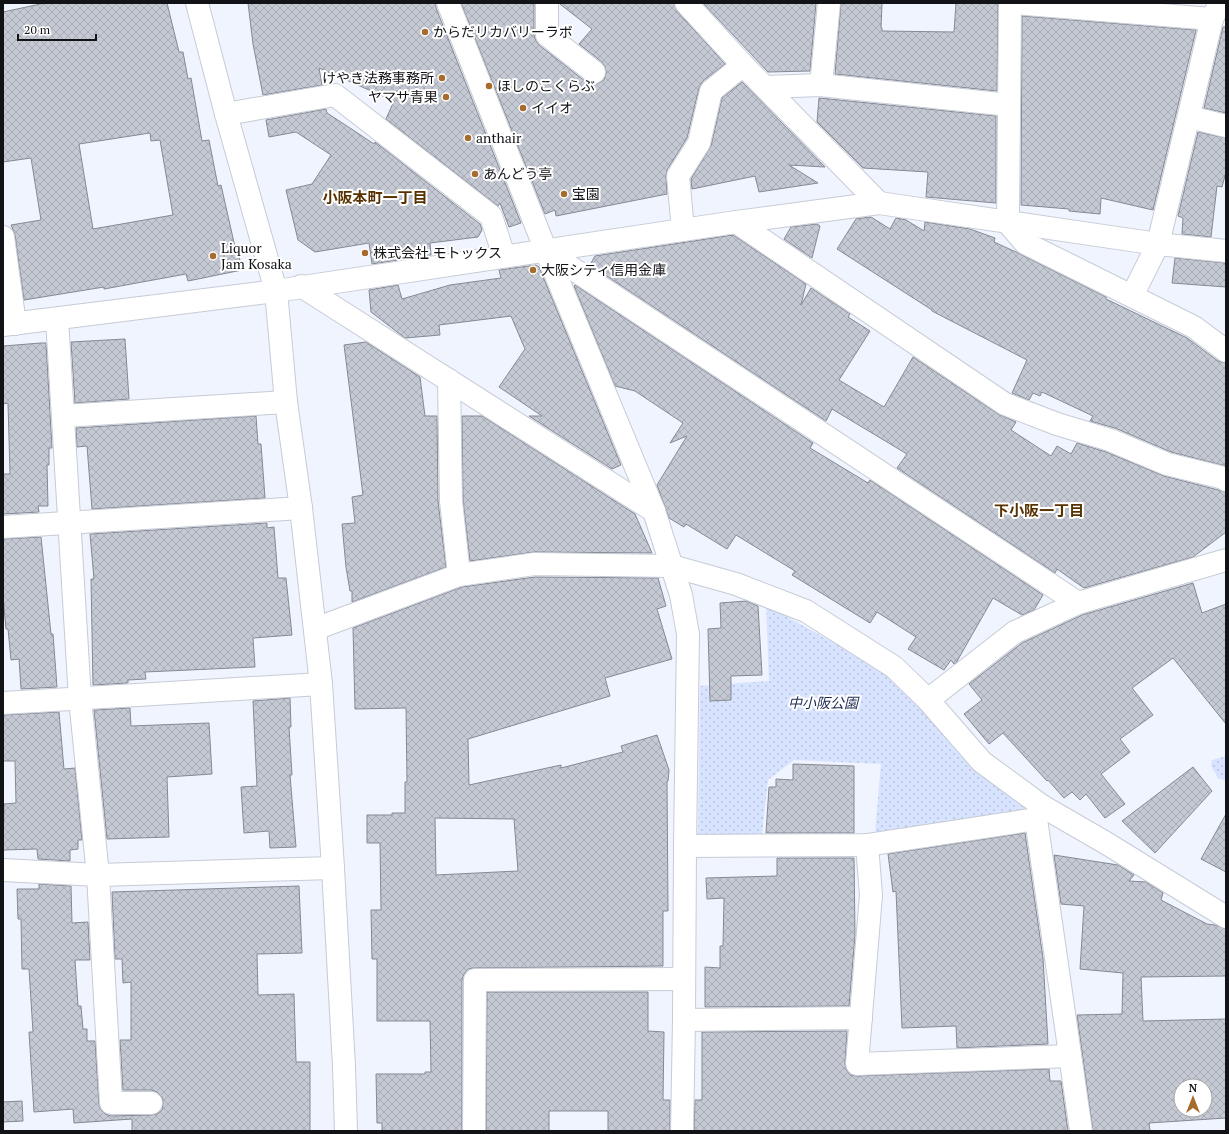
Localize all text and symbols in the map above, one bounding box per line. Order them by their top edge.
scale bar [18,16,96,42]
text: 20 m [24,22,51,37]
place label: からだリカバリーラボ [433,22,573,41]
marker: からだリカバリーラボ [420,27,430,37]
place label: けやき法務事務所 [322,68,434,87]
marker: けやき法務事務所 [437,73,447,83]
place label: ほしのこくらぶ [497,76,595,95]
marker: ほしのこくらぶ [484,81,494,91]
place label: ヤマサ青果 [368,87,438,106]
marker: ヤマサ青果 [441,92,451,102]
place label: イイオ [531,98,573,117]
marker: イイオ [518,103,528,113]
place label: anthair [476,128,522,147]
marker: anthair [463,133,473,143]
place label: あんどう亭 [483,164,553,183]
marker: あんどう亭 [470,169,480,179]
place label: 宝園 [572,184,600,203]
district label: 小阪本町一丁目 [322,187,428,207]
marker: 宝園 [559,189,569,199]
place label: Liquor Jam Kosaka [221,238,292,273]
place label: 株式会社 モトックス [373,243,502,262]
marker: 株式会社 モトックス [360,248,370,258]
marker: Liquor Jam Kosaka [208,251,218,261]
place label: 大阪シティ信用金庫 [541,260,666,279]
marker: 大阪シティ信用金庫 [528,265,538,275]
district label: 下小阪一丁目 [994,500,1084,520]
park label: 中小阪公園 [788,693,860,712]
north arrow [1173,1078,1213,1118]
text: N [1189,1081,1198,1095]

